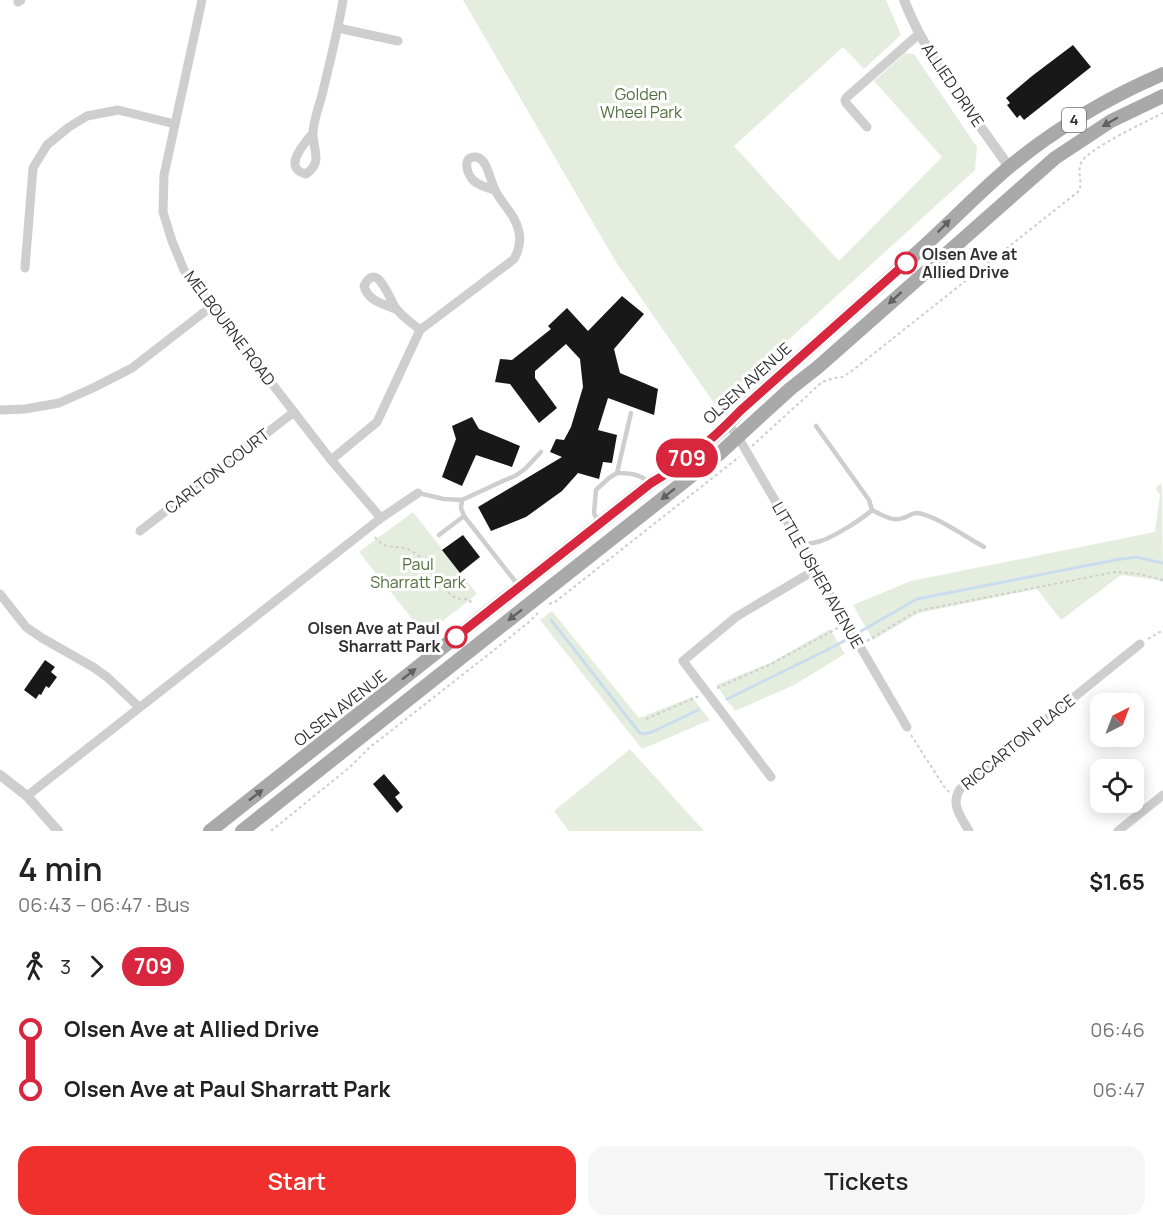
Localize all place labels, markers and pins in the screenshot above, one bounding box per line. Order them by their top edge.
place label: Olsen Ave at Allied Drive [922,243,1017,283]
marker: Olsen Ave at Allied Drive [895,252,917,274]
place label: Olsen Ave at Paul Sharratt Park [308,617,440,657]
marker: Olsen Ave at Paul Sharratt Park [445,626,467,648]

